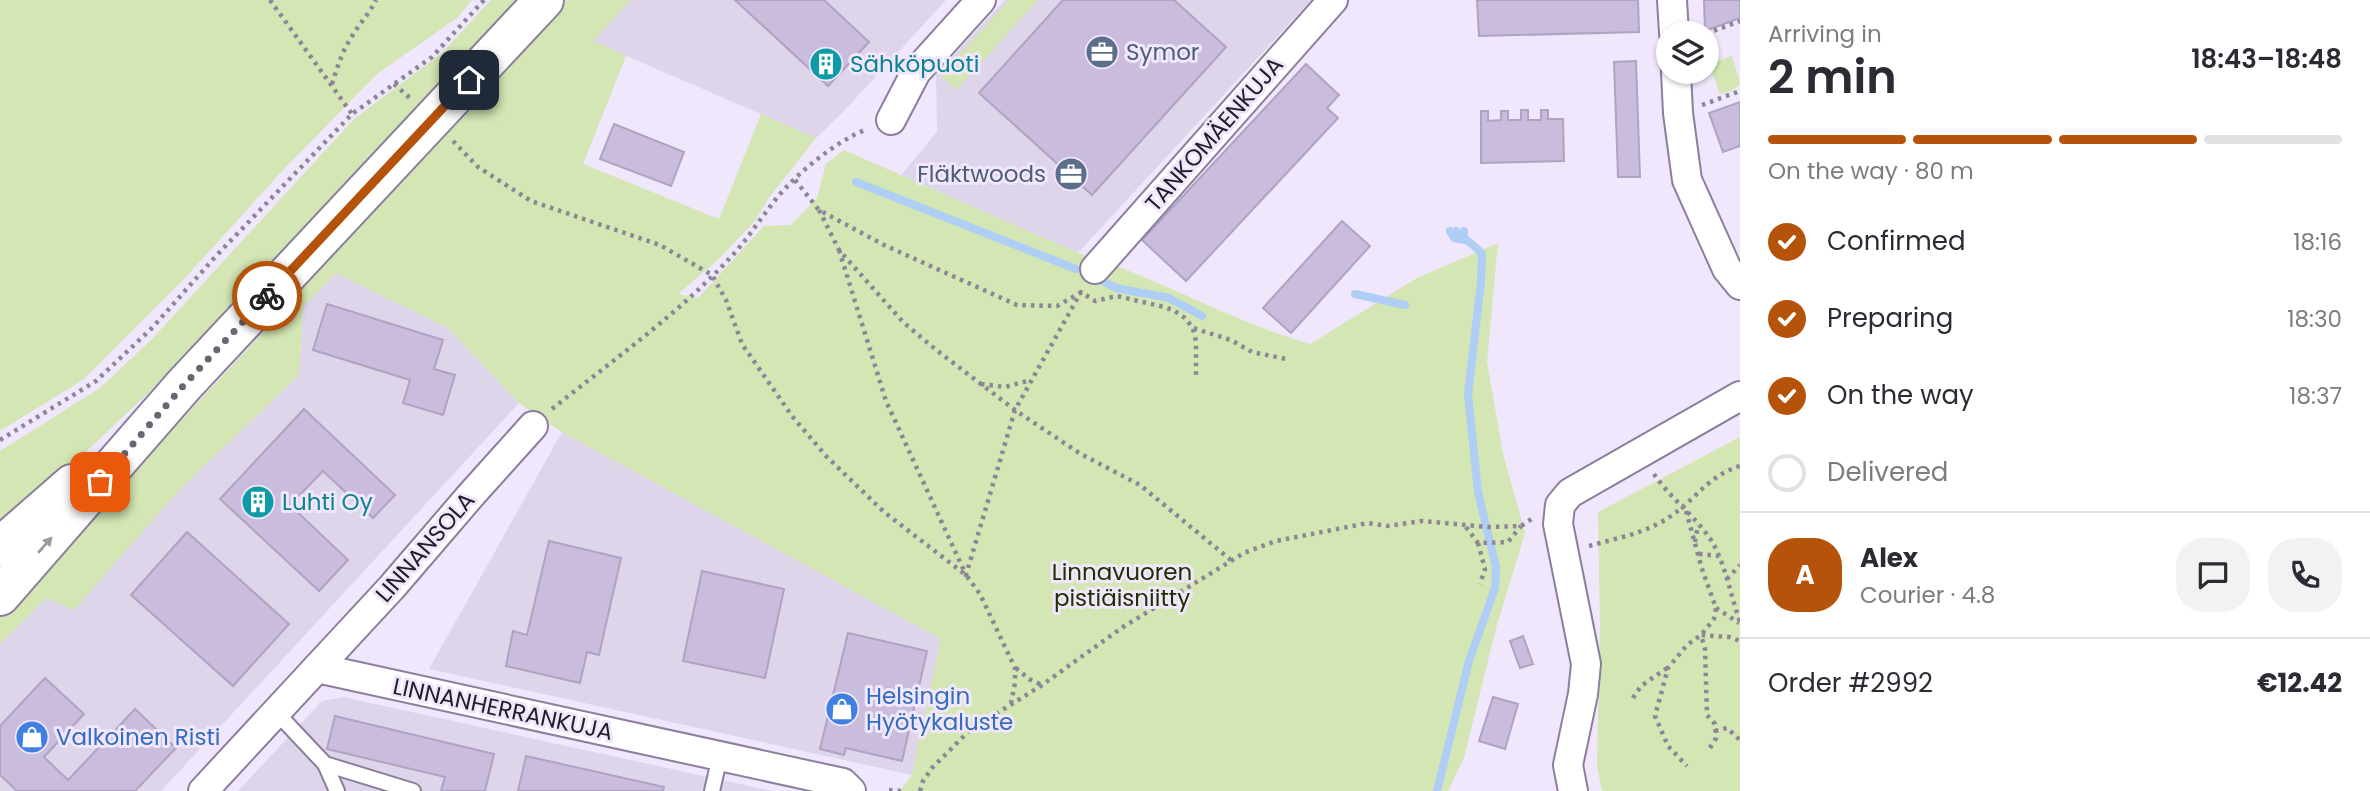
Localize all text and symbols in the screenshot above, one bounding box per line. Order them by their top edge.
text: Arriving in [1768,18,1882,50]
map controls [1656,21,1719,84]
button: layers [1656,21,1719,84]
office icon: Symor [1083,33,1121,71]
place label: Symor [1126,36,1199,68]
text: 18:43–18:48 [2191,41,2342,77]
building icon: Sähköpuoti [807,45,845,83]
text: 2 min [1768,45,1897,109]
place label: Sähköpuoti [850,48,979,80]
street label: TANKOMÄENKUJA [1138,49,1290,219]
pin [439,50,499,110]
icon: home [450,61,488,99]
office icon: Fläktwoods [1052,155,1090,193]
text: On the way · 80 m [1768,155,1974,187]
place label: Fläktwoods [917,158,1046,190]
icon: check [1768,223,1806,261]
text: Confirmed [1827,223,1965,259]
text: 18:16 [2293,226,2342,258]
courier [232,261,302,331]
icon: bike [248,277,286,315]
icon: check [1768,300,1806,338]
text: Preparing [1827,300,1953,336]
text: 18:30 [2287,303,2342,335]
icon: check [1768,377,1806,415]
text: On the way [1827,377,1974,413]
text: 18:37 [2289,380,2342,412]
pin [70,452,130,512]
text: Delivered [1827,454,1948,490]
icon: bag [81,463,119,501]
building icon: Luhti Oy [239,483,277,521]
street label: LINNANSOLA [368,485,482,609]
place label: Luhti Oy [282,486,373,518]
one-way arrow [37,536,52,553]
button: chat [2176,538,2250,612]
button: phone [2268,538,2342,612]
text: Alex [1860,540,1918,576]
park label: Linnavuoren pistiäisniitty [1052,556,1192,614]
text: A [1795,557,1815,593]
text: Courier · 4.8 [1860,579,1995,611]
text: Order #2992 [1768,665,1933,701]
text: €12.42 [2257,665,2342,701]
street label: LINNANHERRANKUJA [390,670,616,748]
place label: Helsingin Hyötykaluste [866,680,1013,738]
shop icon: Helsingin Hyötykaluste [823,690,861,728]
shop icon: Valkoinen Risti [13,718,51,756]
place label: Valkoinen Risti [56,721,221,753]

